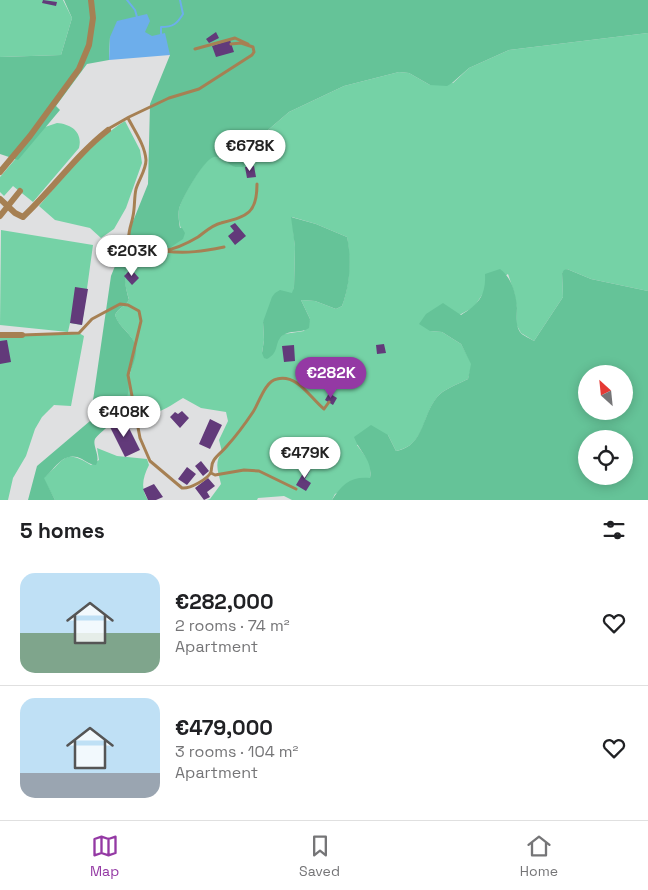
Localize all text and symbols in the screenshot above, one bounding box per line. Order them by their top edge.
pin: €678K [215,130,285,172]
text: €678K [226,135,274,156]
pin: €203K [97,234,167,277]
text: €203K [107,240,157,261]
pin: €282K [296,356,366,399]
text: €282K [306,362,356,383]
north arrow [578,365,632,420]
map controls [578,365,633,485]
pin: €408K [89,396,159,438]
text: €408K [98,401,150,422]
button: locate [578,430,633,485]
pin: €479K [270,436,340,479]
text: €479K [280,442,330,463]
icon: filters [600,516,628,544]
text: 5 homes [20,517,105,544]
text: €282,000 [175,588,274,615]
icon: home [60,593,120,653]
icon: heart [600,609,628,637]
text: 2 rooms · 74 m² [175,615,290,636]
text: Apartment [175,636,258,657]
text: €479,000 [175,714,273,741]
icon: home [60,718,120,778]
icon: heart [600,734,628,762]
text: 3 rooms · 104 m² [175,741,298,762]
text: Apartment [175,762,258,783]
tab: Map [90,832,119,880]
tab: Saved [299,832,340,880]
tab: Home [520,832,558,880]

